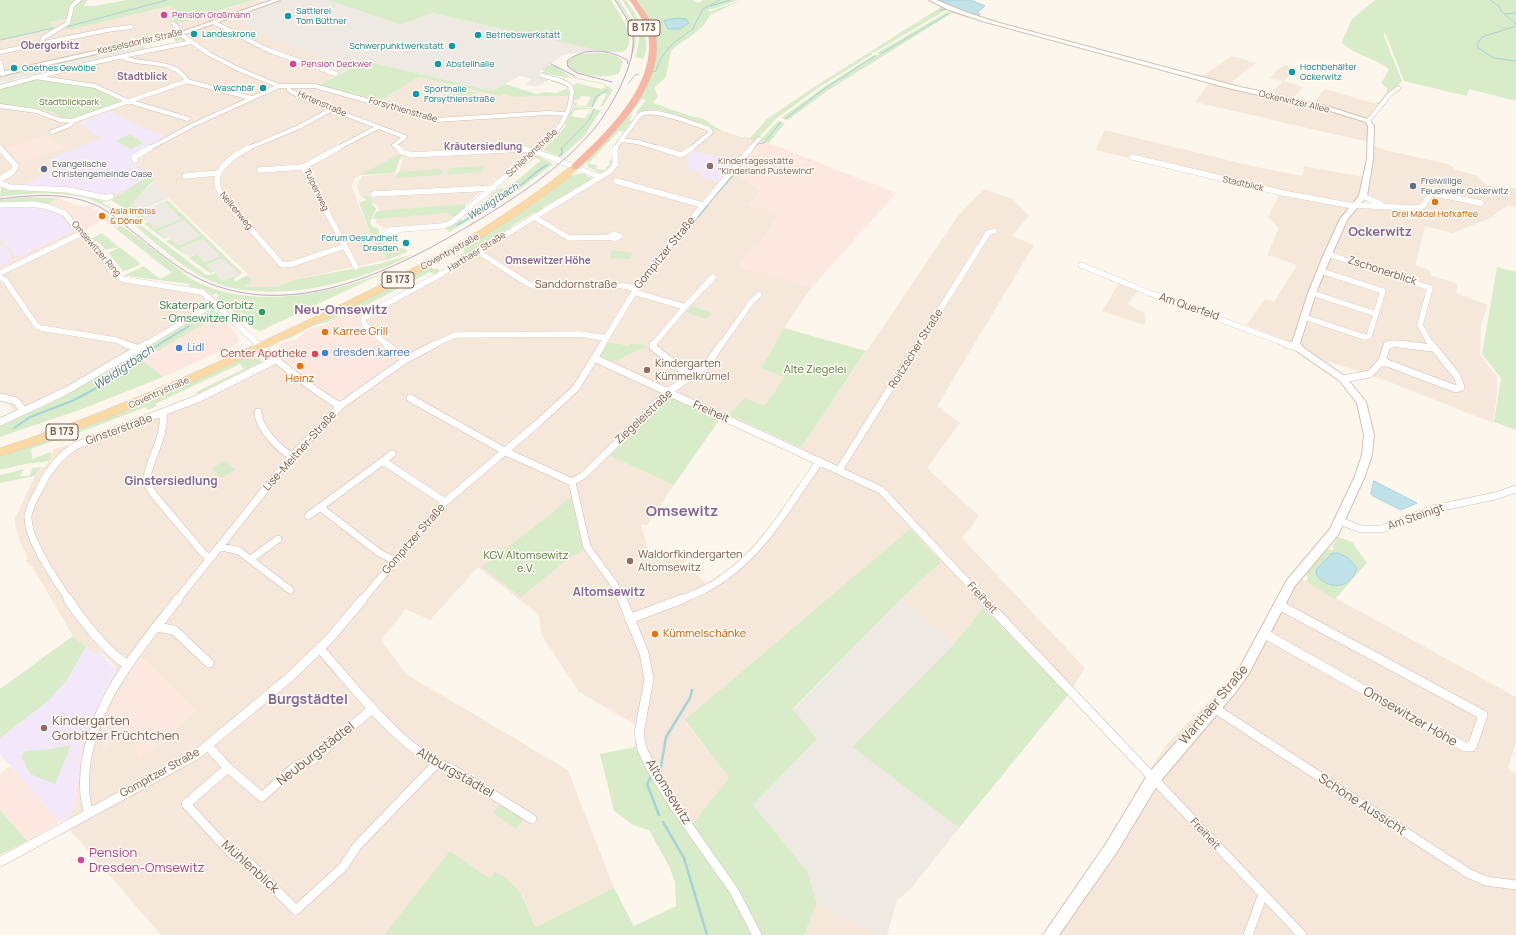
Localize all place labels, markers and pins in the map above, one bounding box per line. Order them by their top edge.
place label: Sattlerei Tom Büttner [296,6,347,27]
marker: Pension Großmann [159,10,169,20]
place label: Pension Großmann [172,10,251,20]
marker: Sattlerei Tom Büttner [283,11,293,21]
marker: Landeskrone [189,29,199,39]
place label: Landeskrone [202,29,256,39]
marker: Betriebswerkstatt [473,30,483,40]
place label: Betriebswerkstatt [486,30,560,40]
place label: Schwerpunktwerkstatt [349,41,444,51]
marker: Schwerpunktwerkstatt [447,41,457,51]
marker: Pension Deckwer [288,59,298,69]
place label: Pension Deckwer [301,59,372,69]
marker: Abstellhalle [433,59,443,69]
place label: Abstellhalle [446,59,494,69]
place label: Hochbehälter Ockerwitz [1300,62,1357,83]
marker: Goethes Gewölbe [9,63,19,73]
place label: Goethes Gewölbe [22,63,96,73]
marker: Hochbehälter Ockerwitz [1287,67,1297,77]
place label: Waschbär [213,83,255,93]
marker: Waschbär [258,83,268,93]
place label: Sporthalle Forsythienstraße [424,84,495,105]
marker: Sporthalle Forsythienstraße [411,89,421,99]
place label: Kindertagesstätte "Kinderland Pustewind" [718,156,815,177]
place label: Evangelische Christengemeinde Oase [52,159,152,180]
marker: Kindertagesstätte "Kinderland Pustewind" [705,161,715,171]
marker: Evangelische Christengemeinde Oase [39,164,49,174]
place label: Freiwillige Feuerwehr Ockerwitz [1421,176,1509,197]
marker: Freiwillige Feuerwehr Ockerwitz [1408,181,1418,191]
marker: Drei Mädel Hofkaffee [1430,197,1440,207]
place label: Asia Imbiss & Döner [110,206,156,227]
place label: Drei Mädel Hofkaffee [1392,209,1478,219]
marker: Asia Imbiss & Döner [97,211,107,221]
place label: Forum Gesundheit Dresden [322,233,398,254]
marker: Forum Gesundheit Dresden [401,238,411,248]
place label: Skaterpark Gorbitz - Omsewitzer Ring [159,299,254,325]
marker: Skaterpark Gorbitz - Omsewitzer Ring [257,307,267,317]
place label: Karree Grill [333,325,388,339]
marker: Karree Grill [320,327,330,337]
place label: Lidl [187,341,204,355]
marker: Lidl [174,343,184,353]
place label: dresden.karree [333,346,410,360]
place label: Center Apotheke [220,347,307,361]
marker: dresden.karree [320,348,330,358]
marker: Center Apotheke [310,349,320,359]
place label: Kindergarten Kümmelkrümel [655,357,730,383]
marker: Heinz [295,361,305,371]
marker: Kindergarten Kümmelkrümel [642,365,652,375]
place label: Heinz [286,372,314,386]
place label: Waldorfkindergarten Altomsewitz [638,548,742,574]
marker: Waldorfkindergarten Altomsewitz [625,556,635,566]
place label: Kümmelschänke [663,627,746,641]
marker: Kümmelschänke [650,629,660,639]
place label: Kindergarten Gorbitzer Früchtchen [52,713,180,744]
marker: Kindergarten Gorbitzer Früchtchen [39,723,49,733]
place label: Pension Dresden-Omsewitz [89,845,205,876]
marker: Pension Dresden-Omsewitz [76,855,86,865]

